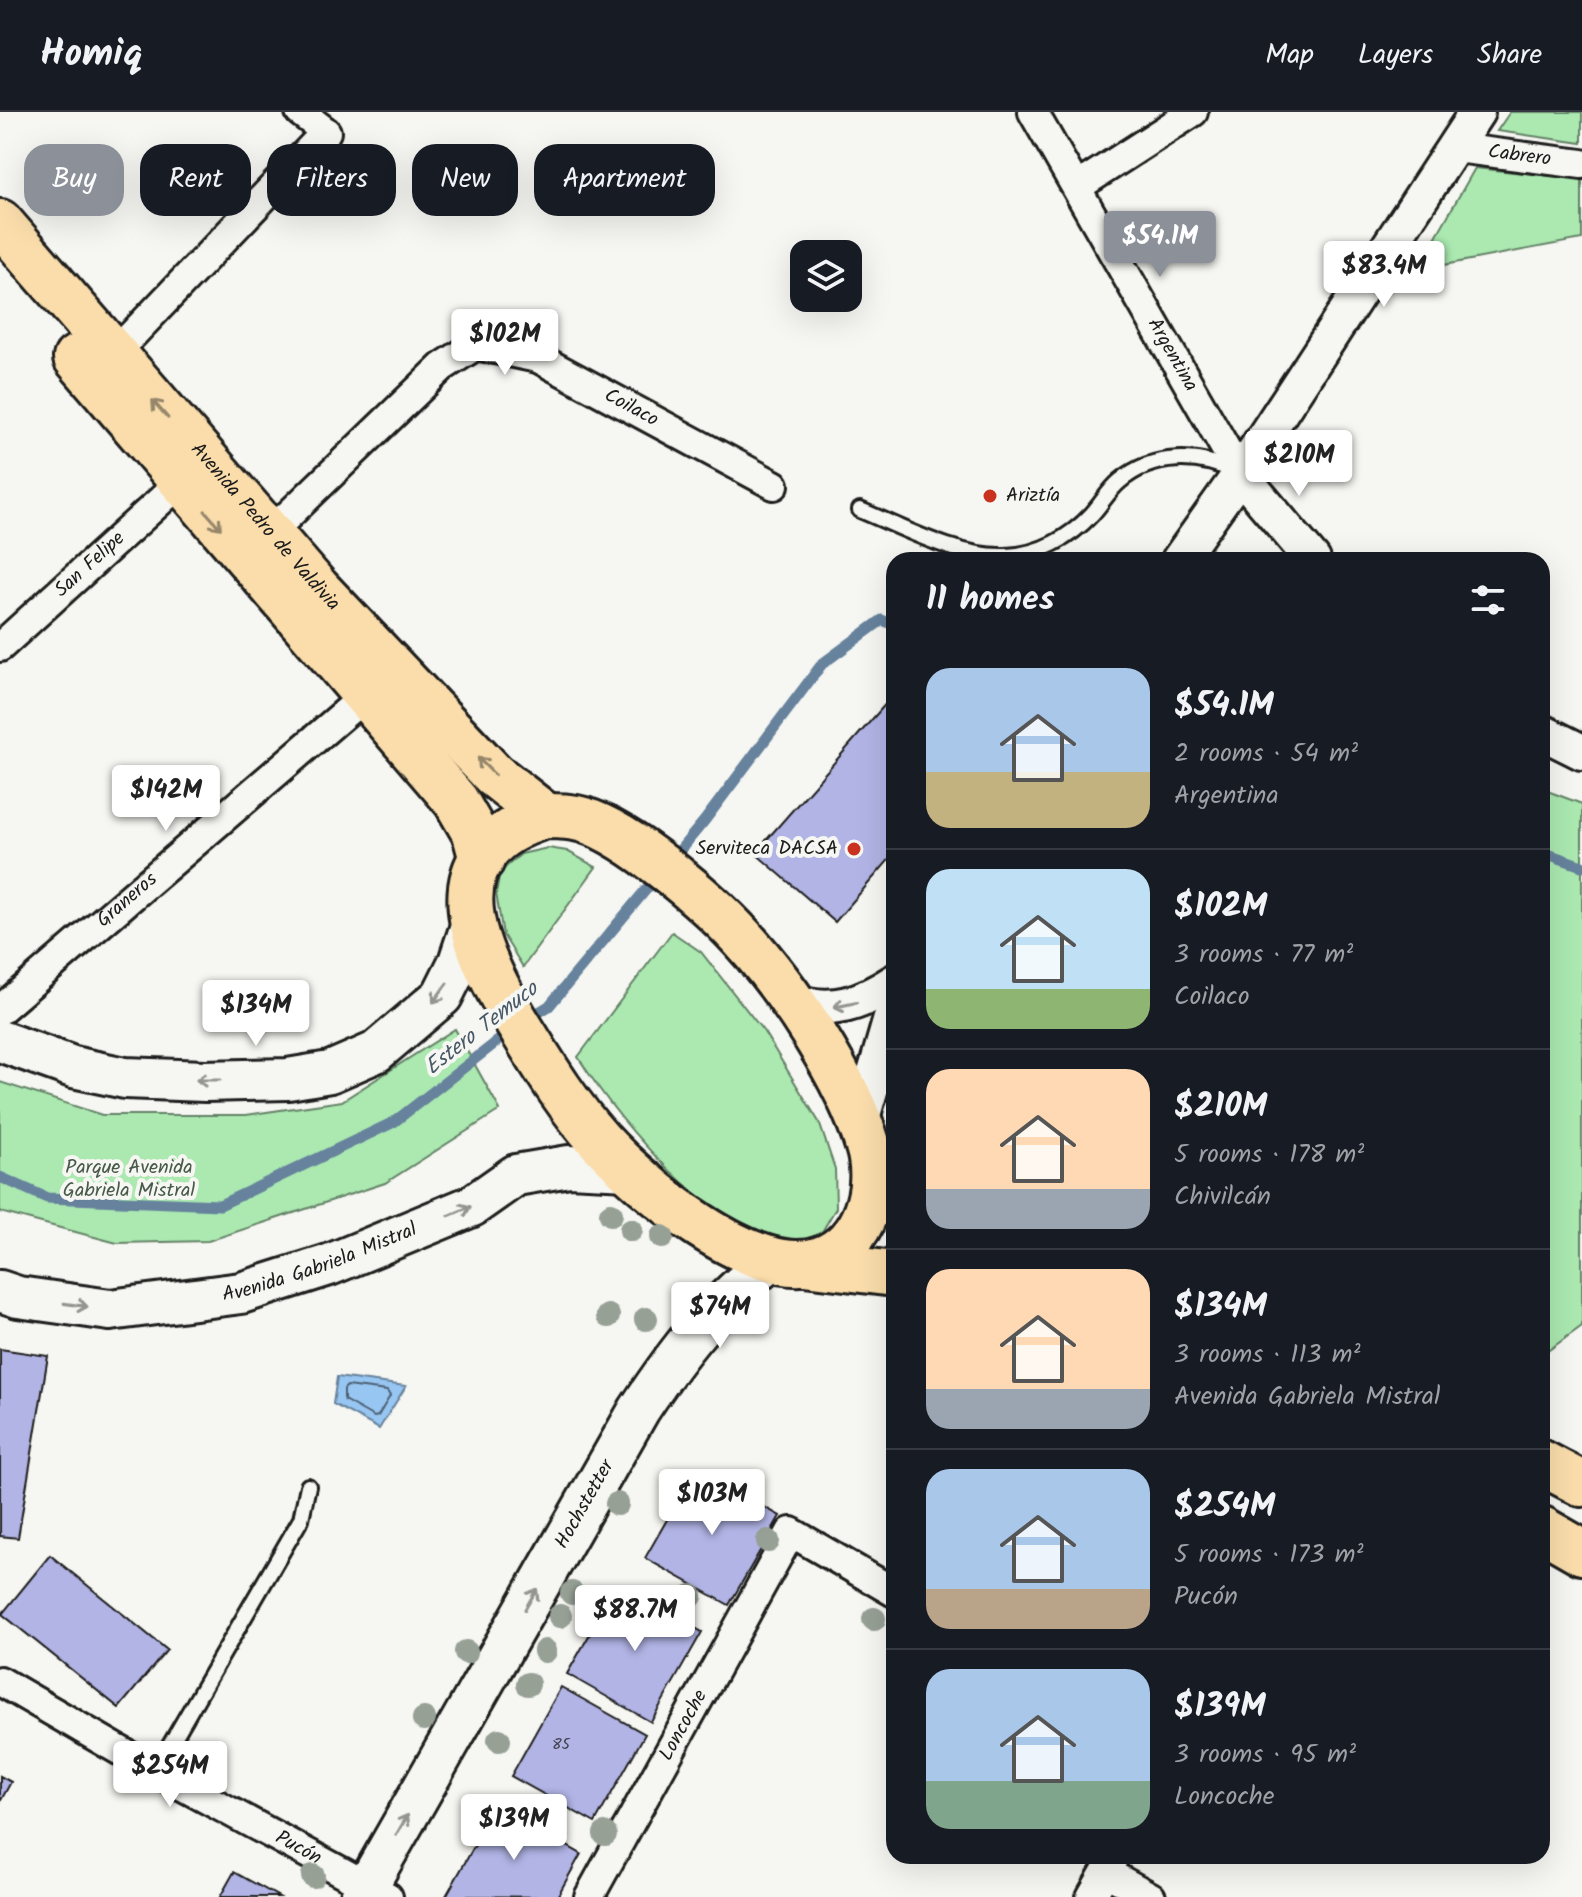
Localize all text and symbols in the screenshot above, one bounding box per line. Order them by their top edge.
text: Homiq [40,25,143,85]
text: Map [1265,33,1314,78]
text: Layers [1358,33,1433,78]
text: Share [1477,33,1542,78]
street label: Cabrero [1486,136,1553,176]
chip: Buy [24,144,124,216]
chip: Rent [140,144,251,216]
chip: Filters [267,144,396,216]
chip: New [412,144,518,216]
chip: Apartment [534,144,715,216]
pin: $54.1M [1095,211,1225,279]
text: $54.1M [1122,216,1198,258]
map controls [790,240,862,312]
button: layers [790,240,862,312]
pin: $83.4M [1319,241,1449,309]
text: $83.4M [1342,246,1426,288]
pin: $102M [449,309,561,377]
street label: Argentina [1138,312,1206,398]
text: $102M [469,314,541,356]
street label: Coilaco [598,380,664,436]
one-way arrow [151,399,169,419]
pin: $210M [1243,430,1355,498]
text: $210M [1263,435,1335,477]
street label: Avenida Pedro de Valdivia [182,436,348,619]
place label: Ariztía [1006,480,1060,512]
marker: Ariztía [981,487,999,505]
one-way arrow [204,509,222,529]
street label: San Felipe [47,524,133,606]
text: 11 homes [926,573,1055,627]
icon: filters [1466,578,1510,622]
text: $54.1M [1174,679,1274,733]
icon: home [990,700,1086,796]
text: 2 rooms · 54 m² [1174,733,1358,775]
one-way arrow [477,757,496,776]
pin: $142M [110,765,222,833]
text: $142M [130,770,202,812]
text: Argentina [1174,775,1279,817]
place label: Serviteca DACSA [696,833,838,865]
marker: Serviteca DACSA [845,840,863,858]
street label: Graneros [90,864,165,936]
text: $102M [1174,880,1267,934]
icon: home [990,901,1086,997]
text: 3 rooms · 77 m² [1174,934,1353,976]
water label: Estero Temuco [418,972,548,1085]
text: Coilaco [1174,976,1249,1018]
pin: $134M [200,980,312,1048]
one-way arrow [432,982,449,1004]
text: $134M [220,985,292,1027]
one-way arrow [833,998,859,1013]
one-way arrow [195,1072,222,1088]
text: $210M [1174,1080,1267,1134]
icon: home [990,1101,1086,1197]
text: 5 rooms · 178 m² [1174,1134,1364,1176]
park label: Parque Avenida Gabriela Mistral [63,1152,195,1207]
text: Chivilcán [1174,1176,1271,1218]
one-way arrow [447,1202,472,1217]
street label: Avenida Gabriela Mistral [221,1214,422,1311]
text: $134M [1174,1280,1267,1334]
pin: $74M [673,1282,767,1350]
text: $74M [689,1287,751,1329]
one-way arrow [63,1298,88,1313]
icon: home [990,1301,1086,1397]
text: 3 rooms · 113 m² [1174,1334,1361,1376]
text: Avenida Gabriela Mistral [1174,1376,1440,1418]
street label: Hochstetter [547,1453,624,1555]
pin: $103M [656,1469,768,1537]
text: $103M [677,1474,747,1516]
text: $254M [1174,1480,1275,1534]
icon: home [990,1501,1086,1597]
text: 5 rooms · 173 m² [1174,1534,1363,1576]
text: Pucón [1174,1576,1238,1618]
pin: $88.7M [570,1585,700,1653]
one-way arrow [523,1588,539,1611]
text: $88.7M [593,1590,677,1632]
text: $139M [1174,1680,1266,1734]
street label: Loncoche [651,1684,717,1767]
icon: home [990,1701,1086,1797]
house number: 85 [552,1732,572,1757]
text: 3 rooms · 95 m² [1174,1734,1356,1776]
pin: $254M [114,1741,226,1809]
text: $254M [131,1746,209,1788]
text: Loncoche [1174,1776,1274,1818]
pin: $139M [458,1794,570,1862]
text: $139M [479,1799,549,1841]
one-way arrow [394,1814,410,1837]
street label: Pucón [269,1823,327,1874]

